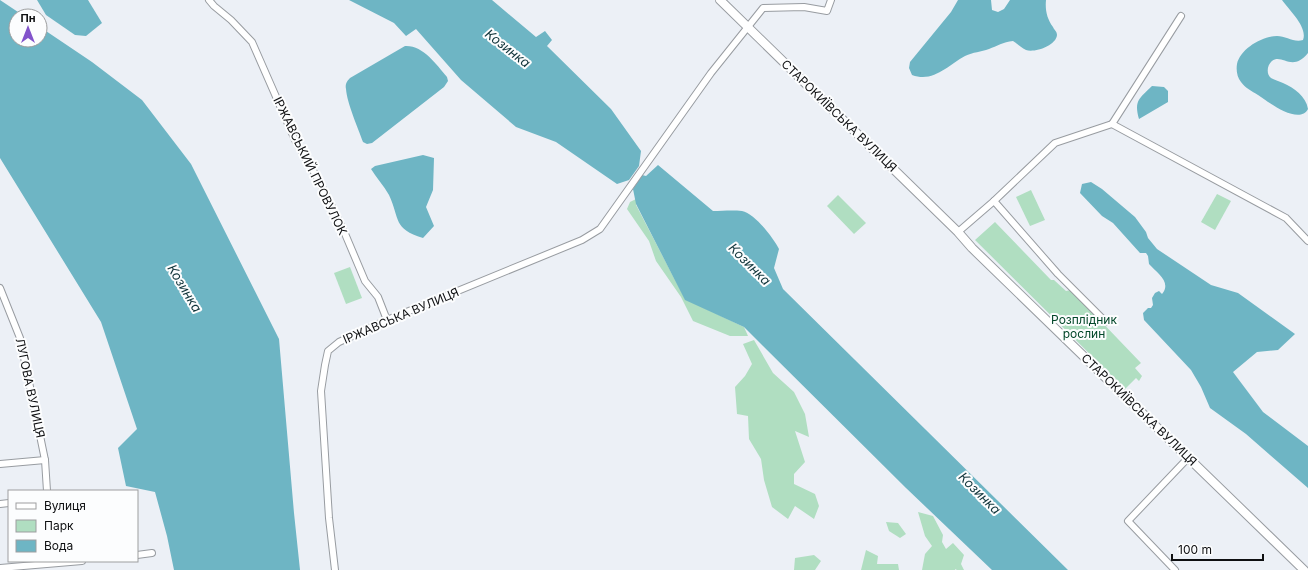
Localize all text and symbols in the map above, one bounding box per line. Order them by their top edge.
north arrow [8,8,48,48]
text: Пн [20,11,36,25]
water label: Козинка [482,25,534,71]
street label: СТАРОКИЇВСЬКА ВУЛИЦЯ [778,56,900,175]
street label: ІРЖАВСЬКИЙ ПРОВУЛОК [270,94,351,237]
water label: Козинка [726,240,774,288]
water label: Козинка [165,261,205,315]
street label: ІРЖАВСЬКА ВУЛИЦЯ [341,284,461,347]
park label: Розплідник рослин [1051,312,1117,341]
street label: ЛУГОВА ВУЛИЦЯ [13,337,48,439]
street label: СТАРОКИЇВСЬКА ВУЛИЦЯ [1078,350,1200,469]
water label: Козинка [956,469,1004,517]
legend [8,490,138,562]
text: Вулиця [44,498,86,513]
text: Парк [44,518,74,533]
scale bar [1172,536,1263,562]
text: Вода [44,538,73,553]
text: 100 m [1178,542,1212,557]

